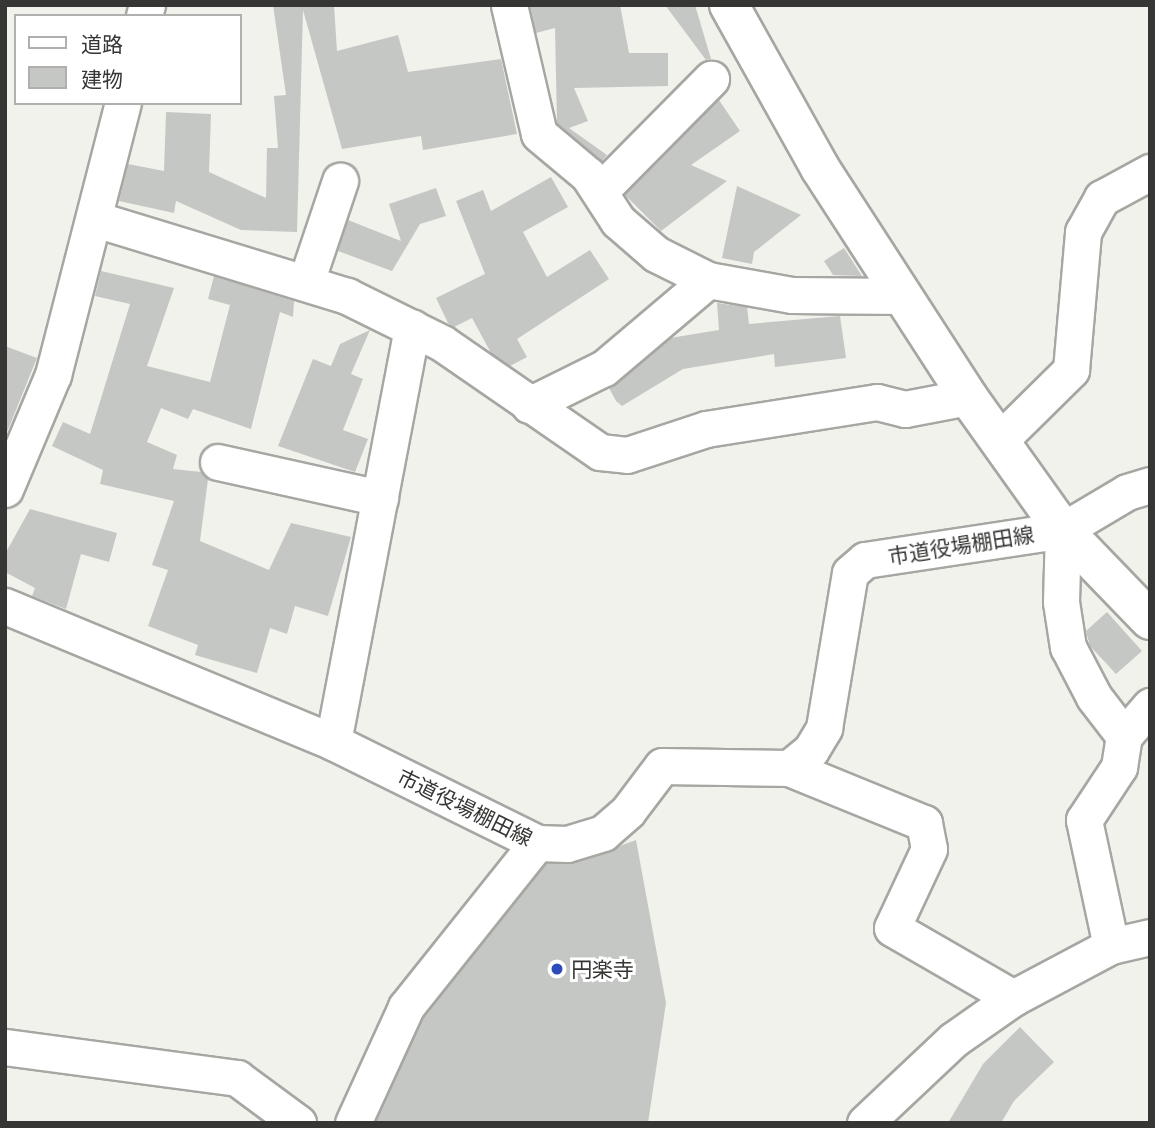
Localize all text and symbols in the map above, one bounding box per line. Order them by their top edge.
legend [14,14,242,105]
text: 道路 [81,31,123,57]
text: 建物 [81,66,123,92]
street label: 市道役場棚田線 [886,521,1036,569]
street label: 市道役場棚田線 [393,763,537,851]
place label: 円楽寺 [571,956,634,982]
marker: 円楽寺 [549,961,565,977]

